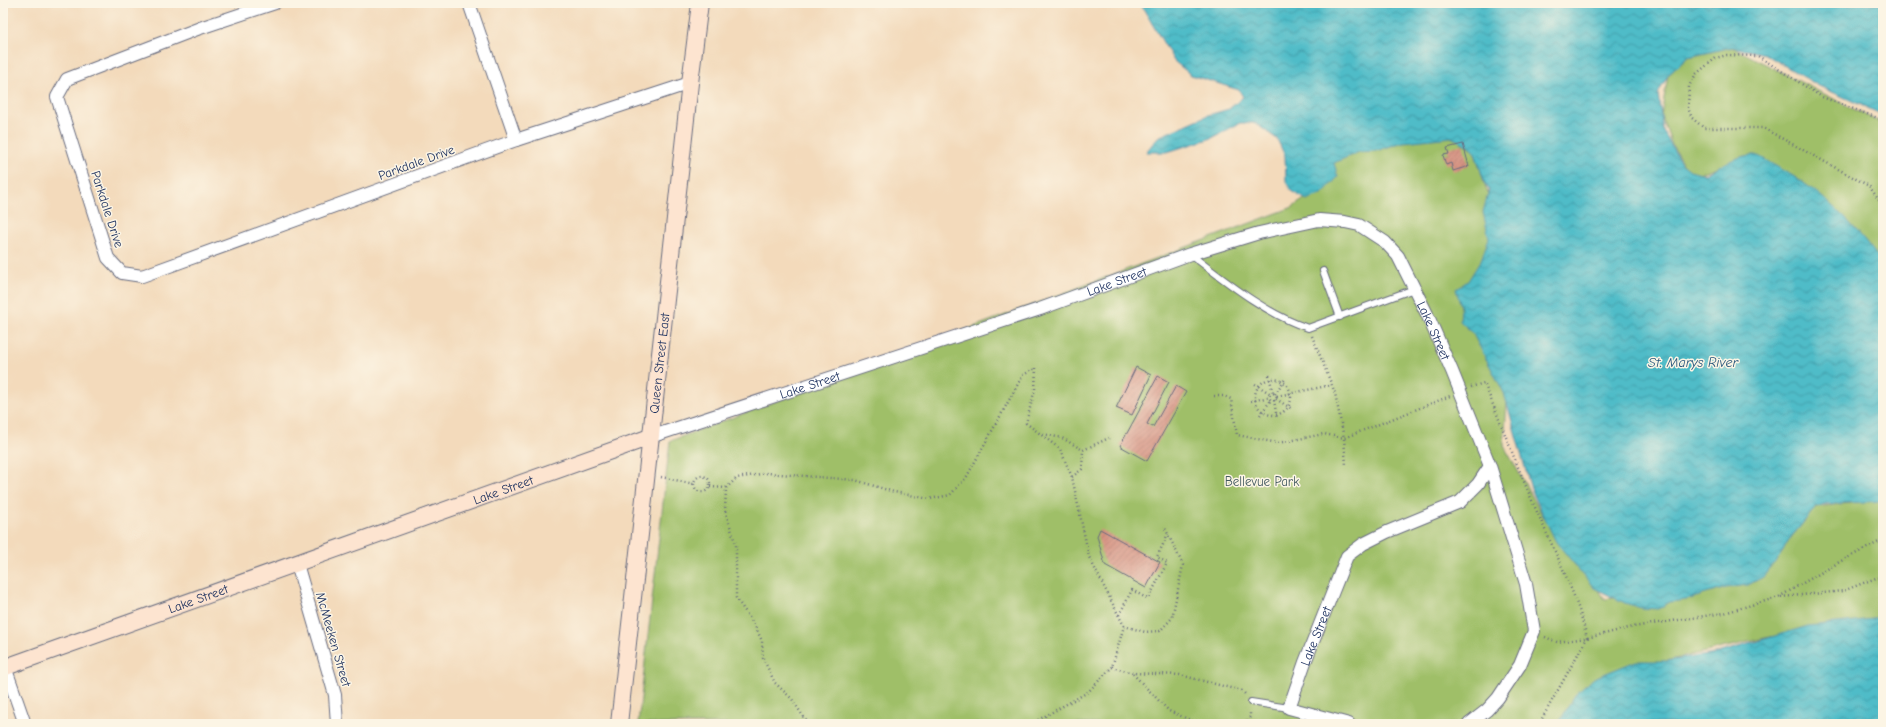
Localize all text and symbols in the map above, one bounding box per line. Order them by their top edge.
street label: Parkdale Drive [376,142,457,183]
street label: Parkdale Drive [88,169,127,250]
street label: Lake Street [1085,263,1150,299]
street label: Lake Street [1414,299,1454,363]
street label: Queen Street East [646,311,673,414]
water label: St. Marys River [1648,354,1739,371]
street label: Lake Street [778,368,843,402]
street label: Lake Street [471,472,536,507]
park label: Bellevue Park [1225,474,1300,489]
street label: Lake Street [166,581,231,616]
street label: McMeeken Street [313,590,355,689]
street label: Lake Street [1297,603,1335,668]

